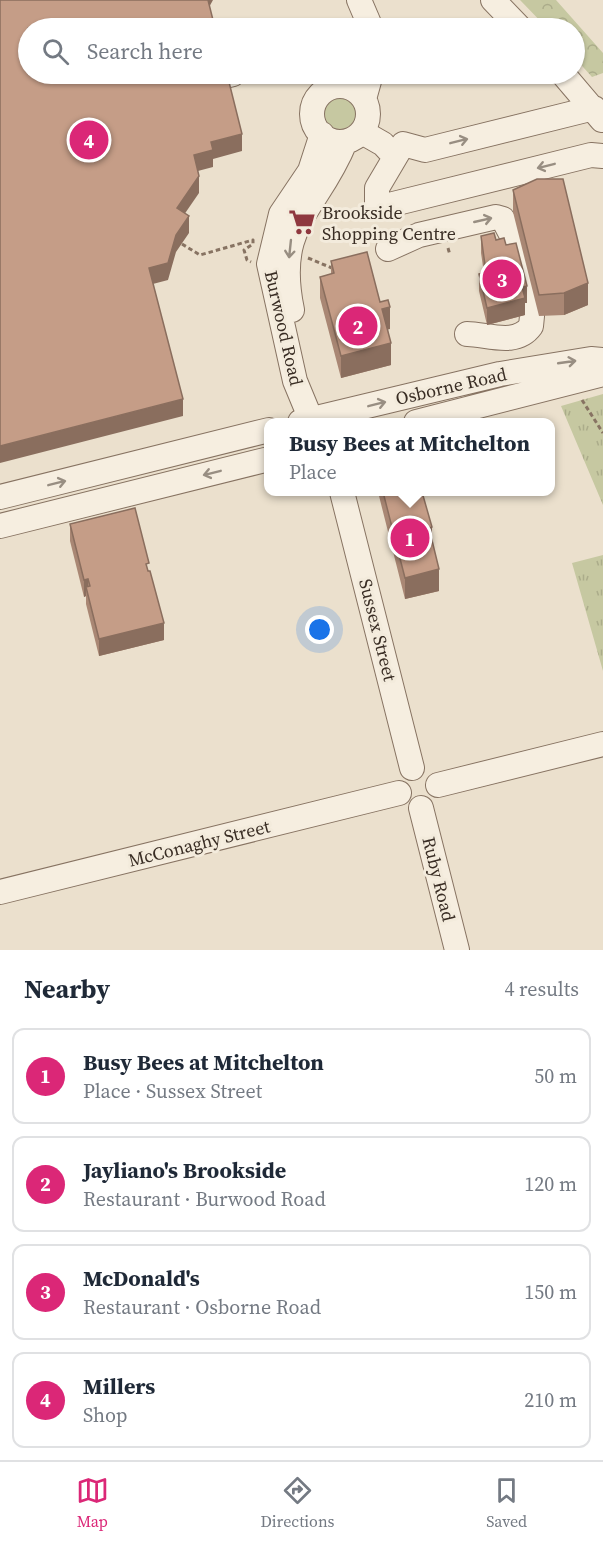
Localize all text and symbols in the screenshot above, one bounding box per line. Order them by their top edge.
search box [18,18,585,84]
icon: search [39,35,72,68]
text: Search here [87,36,203,66]
pin: 4 [70,118,109,162]
one-way arrow [449,135,468,147]
one-way arrow [537,160,556,172]
place label: Brookside Shopping Centre [322,200,456,246]
supermarket icon: Brookside Shopping Centre [287,207,317,237]
one-way arrow [474,213,493,225]
one-way arrow [284,238,295,258]
pin: 3 [482,256,522,302]
street label: Burwood Road [259,268,309,388]
pin: 2 [338,304,378,348]
one-way arrow [557,357,576,368]
street label: Osborne Road [393,361,509,411]
one-way arrow [367,397,386,409]
popup [264,418,555,496]
text: Busy Bees at Mitchelton [289,428,530,458]
text: Place [289,458,337,486]
one-way arrow [203,467,222,479]
one-way arrow [47,476,66,488]
pin: 1 [390,516,430,560]
street label: Sussex Street [353,576,403,684]
your location [305,615,334,644]
street label: McConaghy Street [126,813,273,873]
street label: Ruby Road [416,834,462,924]
text: Nearby [24,971,110,1007]
text: 4 results [504,975,579,1003]
text: Busy Bees at Mitchelton [83,1047,324,1077]
text: 1 [40,1062,51,1090]
text: 50 m [534,1062,577,1090]
text: Place · Sussex Street [83,1077,262,1105]
text: Jayliano's Brookside [83,1155,286,1185]
text: 2 [40,1170,51,1198]
text: 120 m [524,1170,577,1198]
text: Restaurant · Burwood Road [83,1185,326,1213]
text: McDonald's [83,1263,200,1293]
text: 3 [40,1278,51,1306]
text: 150 m [524,1278,577,1306]
text: Restaurant · Osborne Road [83,1293,321,1321]
text: Millers [83,1371,155,1401]
text: 4 [40,1386,51,1414]
text: 210 m [524,1386,577,1414]
text: Shop [83,1401,128,1429]
tab: Map [76,1474,109,1532]
tab: Directions [260,1474,335,1532]
tab: Saved [486,1474,527,1532]

